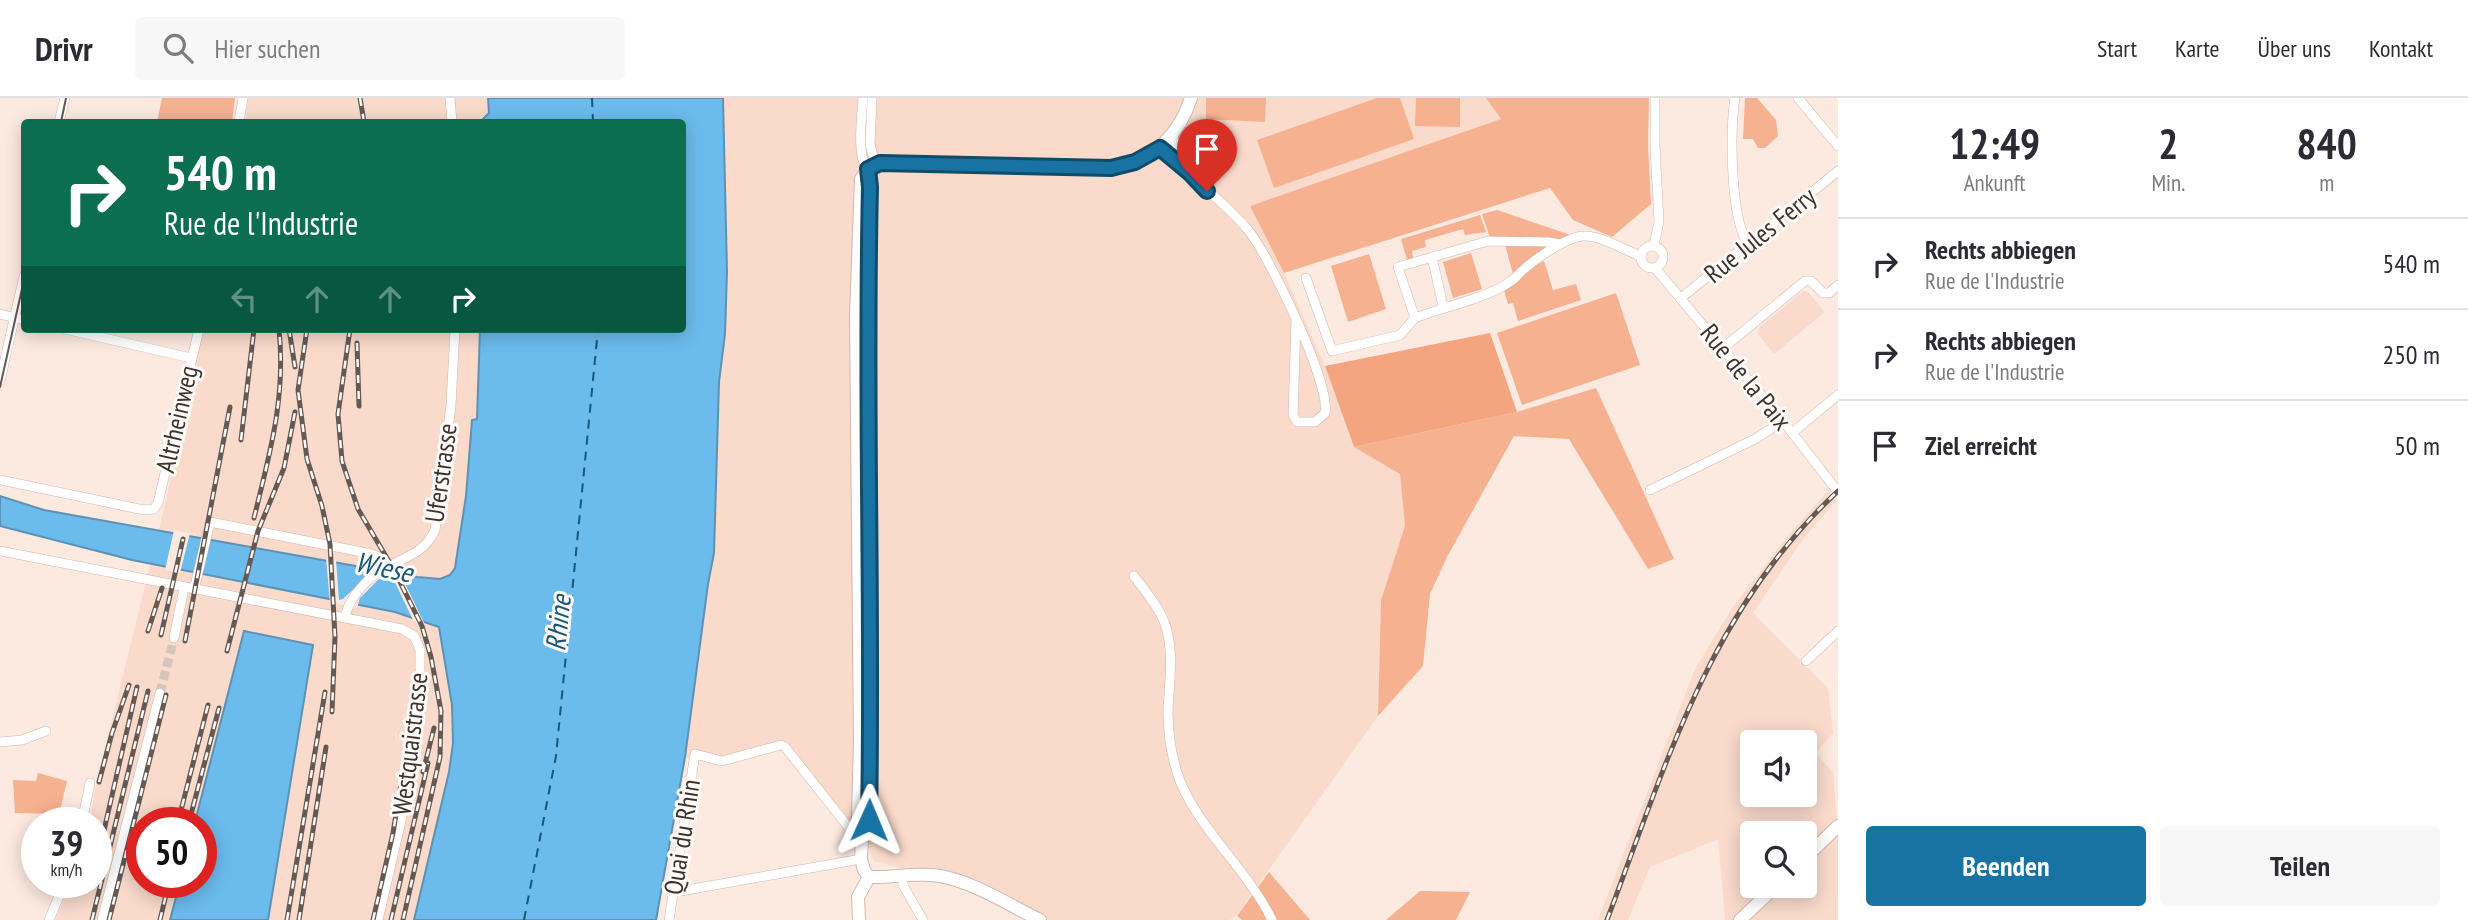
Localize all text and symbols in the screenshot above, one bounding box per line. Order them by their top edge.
search box [135,17,625,80]
text: Drivr [35,27,93,70]
icon: search [159,29,197,67]
text: Hier suchen [215,32,320,65]
text: Start [2097,33,2137,64]
text: Karte [2175,33,2220,64]
text: Über uns [2258,33,2331,64]
text: Kontakt [2369,33,2433,64]
text: 12:49 [1949,116,2040,171]
text: 2 [2158,116,2178,171]
text: 840 [2297,116,2357,171]
pin [1177,119,1237,191]
icon: arrive [1188,130,1226,168]
text: 540 m [164,140,277,204]
icon: right [49,147,140,238]
text: Ankunft [1964,168,2026,197]
text: Min. [2151,168,2185,197]
text: m [2319,168,2334,197]
street label: Rue Jules Ferry [1697,179,1822,290]
text: Rue de l'Industrie [164,202,358,244]
text: Rechts abbiegen [1925,233,2076,266]
icon: right [1866,245,1904,283]
text: 540 m [2382,247,2440,280]
text: Rue de l'Industrie [1925,266,2065,295]
icon: left [225,280,263,318]
icon: ahead [298,280,336,318]
icon: ahead [371,280,409,318]
icon: right [444,280,482,318]
street label: Rue de la Paix [1694,317,1799,437]
text: Rechts abbiegen [1925,324,2076,357]
icon: right [1866,336,1904,374]
text: 250 m [2382,338,2440,371]
text: Rue de l'Industrie [1925,357,2065,386]
street label: Altrheinweg [148,362,205,476]
street label: Uferstrasse [417,421,464,525]
icon: arrive [1866,427,1904,465]
text: Ziel erreicht [1925,429,2037,462]
text: 50 m [2394,429,2440,462]
water label: Wiese [352,542,418,591]
water label: Rhine [536,591,579,653]
street label: Westquaistrasse [384,671,435,817]
map controls [1740,730,1817,898]
button: sound [1740,730,1817,807]
street label: Quai du Rhin [656,777,707,897]
position arrow [832,783,906,857]
speed limit sign: 50 [126,807,217,898]
text: 39 [50,820,83,866]
button: search [1740,821,1817,898]
button: Beenden [1866,826,2146,906]
button: Teilen [2160,826,2440,906]
text: km/h [51,858,82,881]

